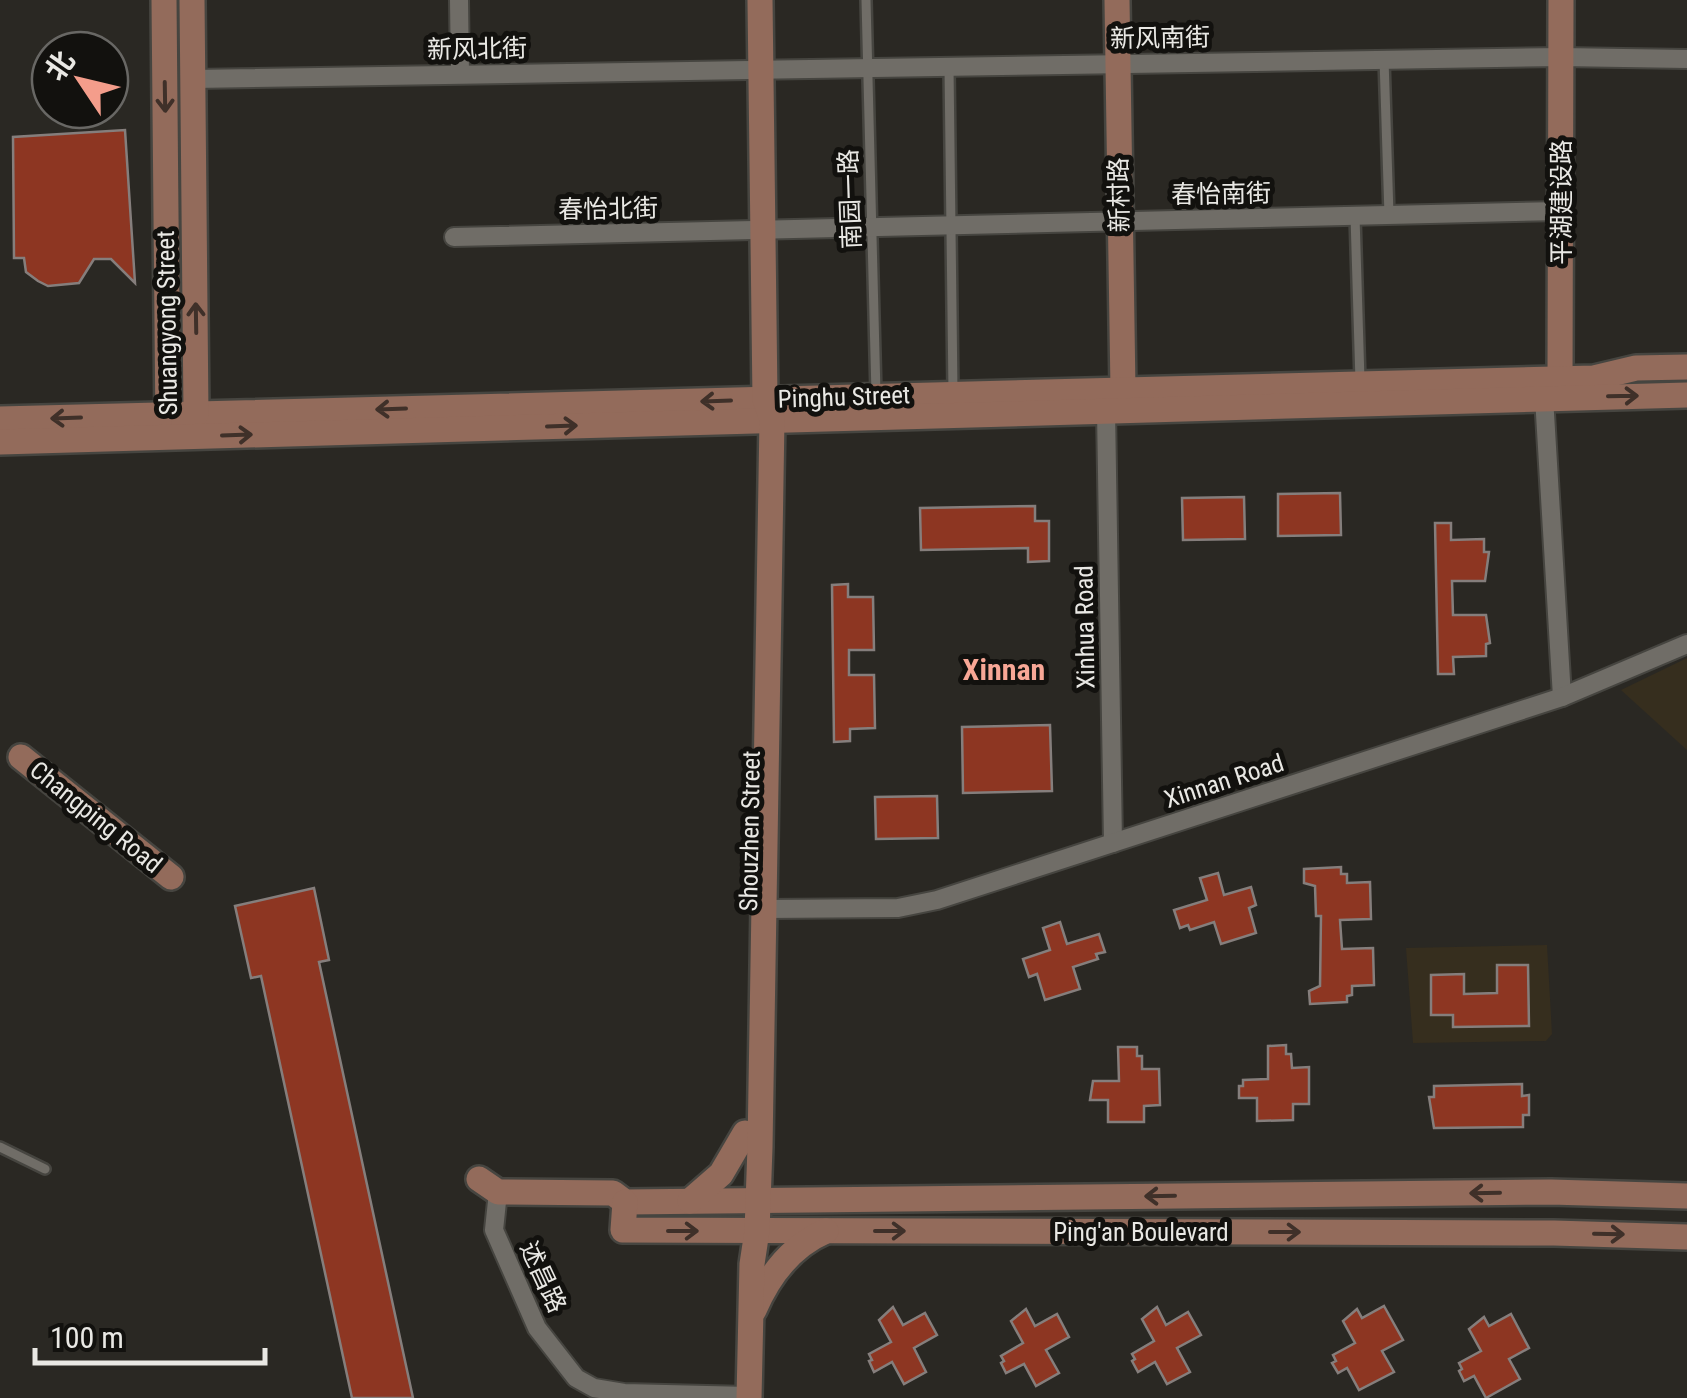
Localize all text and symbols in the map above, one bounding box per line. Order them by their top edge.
street label: 新风南街 [1110,23,1210,53]
north arrow [30,30,130,130]
street label: 新风北街 [427,34,527,64]
text: 北 [38,45,81,87]
one-way arrow [156,80,174,113]
street label: 平湖建设路 [1547,139,1576,265]
street label: 南园一路 [834,149,866,249]
street label: 新村路 [1104,157,1134,233]
street label: 春怡南街 [1171,179,1271,209]
street label: 春怡北街 [558,194,658,224]
street label: Shuangyong Street [151,230,183,416]
one-way arrow [186,302,205,334]
street label: Pinghu Street [777,380,911,414]
one-way arrow [1607,386,1639,405]
one-way arrow [700,391,732,410]
one-way arrow [375,400,407,419]
one-way arrow [51,408,83,427]
one-way arrow [546,416,578,435]
one-way arrow [221,425,253,444]
street label: Xinhua Road [1069,565,1101,689]
district label: Xinnan [963,652,1045,687]
street label: Xinnan Road [1161,748,1287,814]
street label: Shouzhen Street [734,750,766,912]
street label: Changping Road [24,755,168,879]
one-way arrow [1469,1183,1501,1202]
one-way arrow [1144,1186,1176,1206]
street label: Ping'an Boulevard [1053,1218,1229,1247]
one-way arrow [666,1221,698,1240]
one-way arrow [872,1222,905,1240]
one-way arrow [1268,1222,1300,1242]
one-way arrow [1592,1224,1625,1244]
street label: 述昌路 [514,1237,572,1317]
scale bar [35,1303,265,1365]
text: 100 m [50,1320,124,1355]

